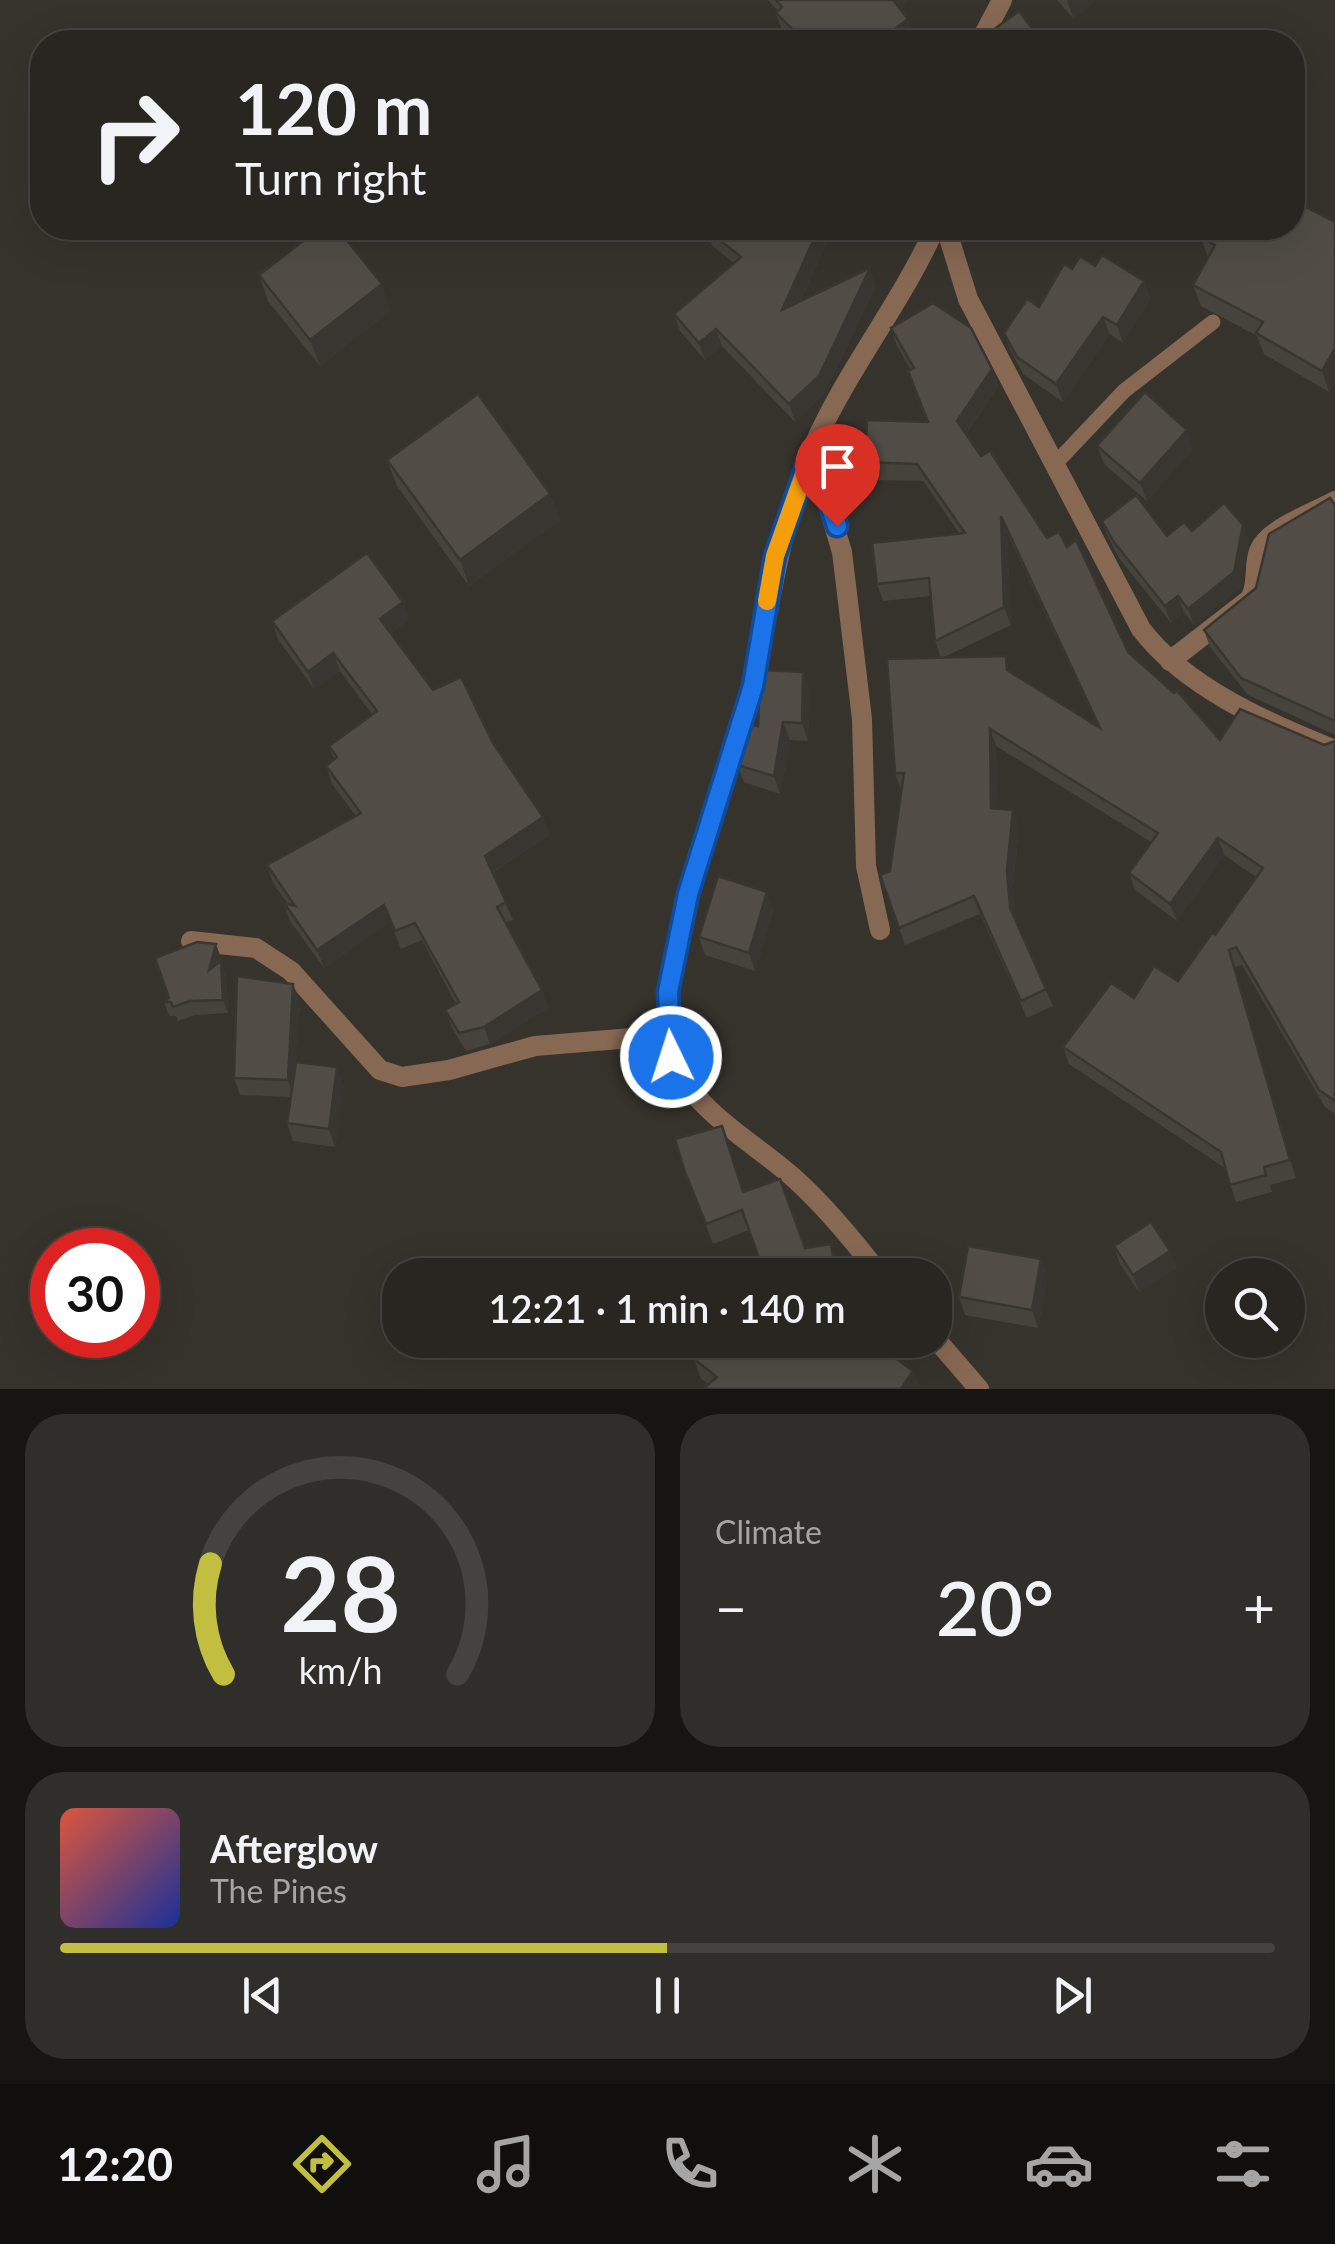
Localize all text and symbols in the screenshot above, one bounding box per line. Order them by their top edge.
text: 120 m [235,66,432,150]
icon: right [70,70,200,200]
text: Turn right [235,151,426,205]
pin [795,424,880,527]
icon: arrive [810,439,865,494]
position arrow [619,1005,723,1109]
speed limit sign: 30 [30,1228,160,1358]
map controls [1205,1258,1305,1358]
button: search [1205,1258,1305,1358]
text: 12:21 · 1 min · 140 m [489,1285,845,1331]
text: Climate [715,1512,822,1551]
text: 28 [280,1529,400,1654]
text: 20° [936,1562,1054,1652]
text: − [715,1574,747,1640]
text: + [1243,1574,1275,1640]
text: km/h [298,1649,382,1692]
text: Afterglow [210,1825,378,1871]
text: The Pines [210,1871,347,1910]
icon: previous [235,1968,290,2023]
icon: pause [640,1968,695,2023]
icon: next [1045,1968,1100,2023]
icon: directions [287,2129,357,2199]
icon: music [471,2129,541,2199]
icon: phone [655,2129,725,2199]
icon: climate [840,2129,910,2199]
icon: car [1024,2129,1094,2199]
icon: filters [1208,2129,1278,2199]
text: 12:20 [57,2137,173,2191]

